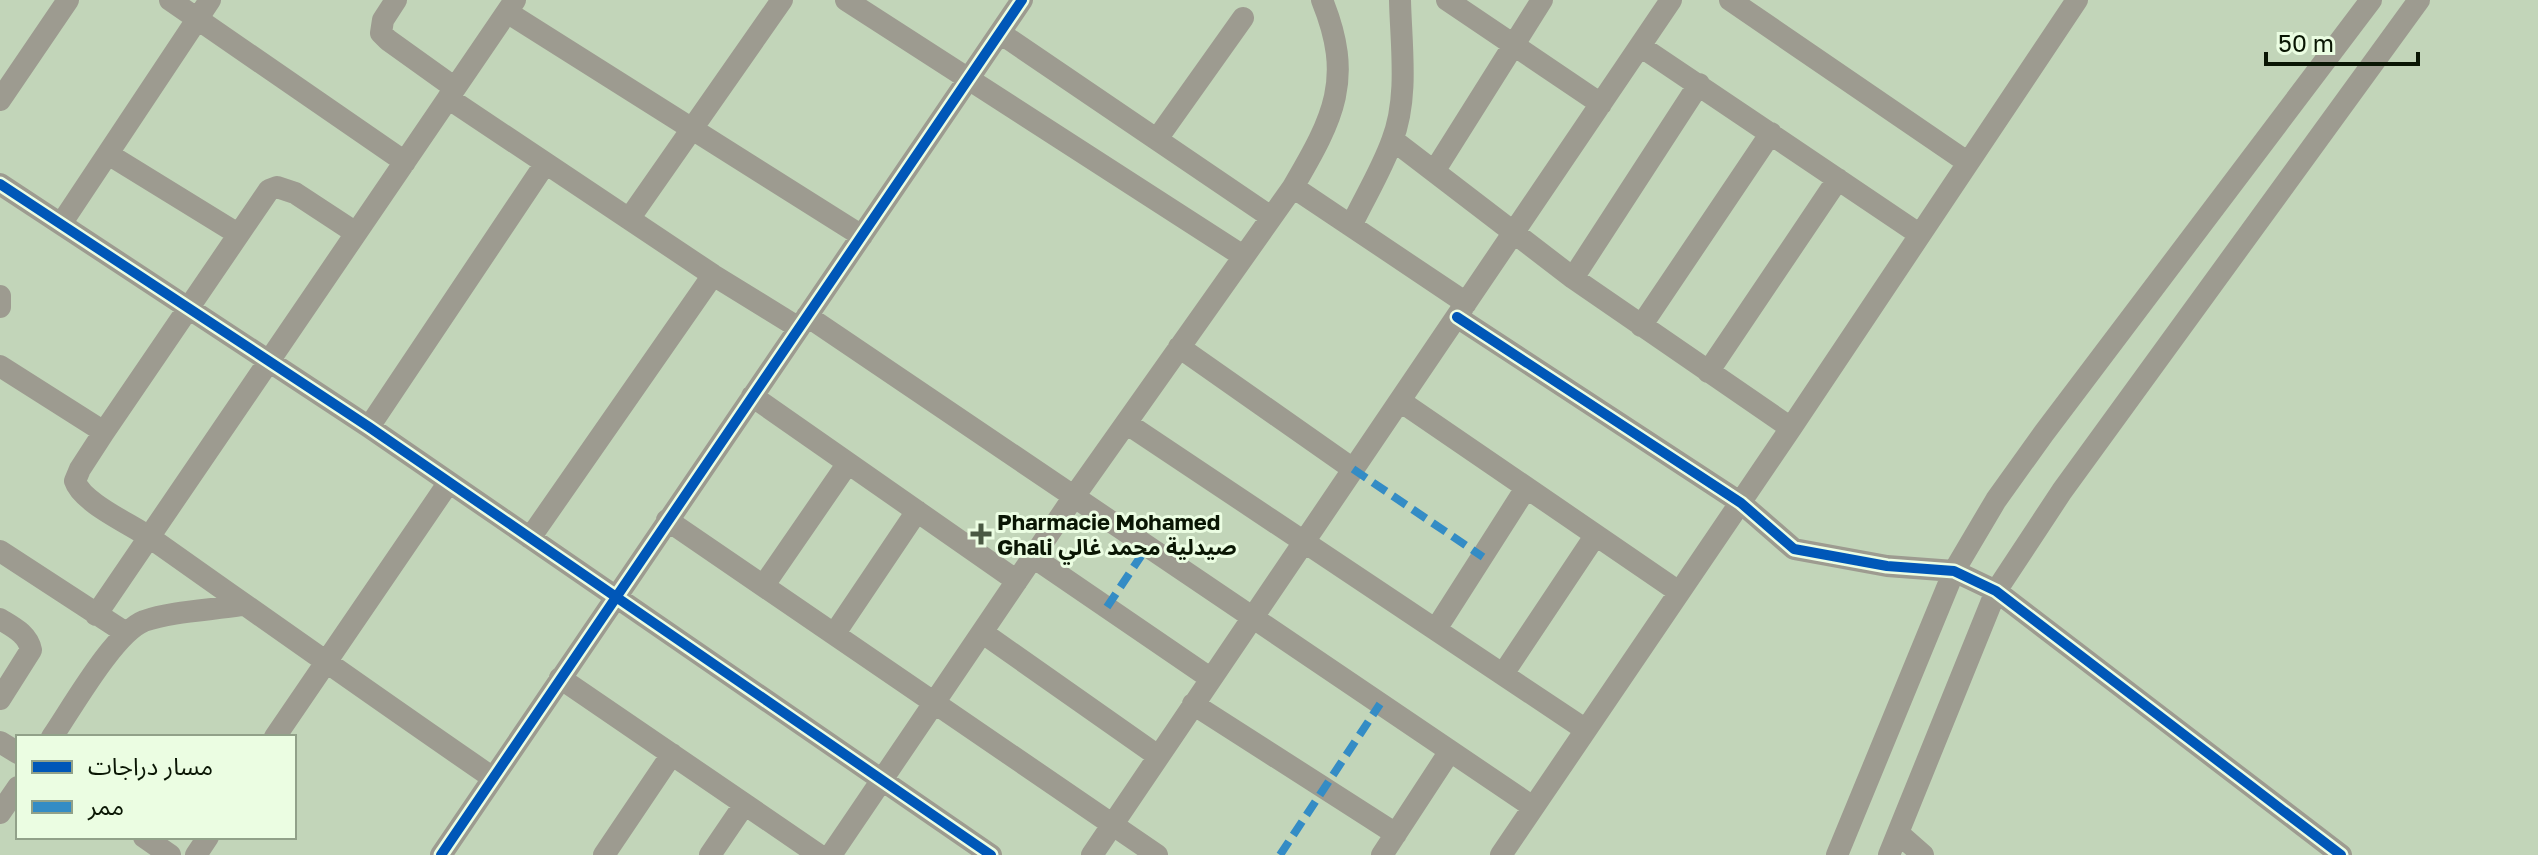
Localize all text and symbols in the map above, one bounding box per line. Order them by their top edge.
scale bar [2266,16,2418,66]
text: 50 m [2278,28,2334,57]
place label: Pharmacie Mohamed Ghali صيدلية محمد غالي [997,508,1237,565]
marker: Pharmacie Mohamed Ghali صيدلية محمد غالي [972,525,990,543]
legend [16,735,296,839]
text: مسار دراجات [88,751,213,781]
text: ممر [87,791,124,821]

